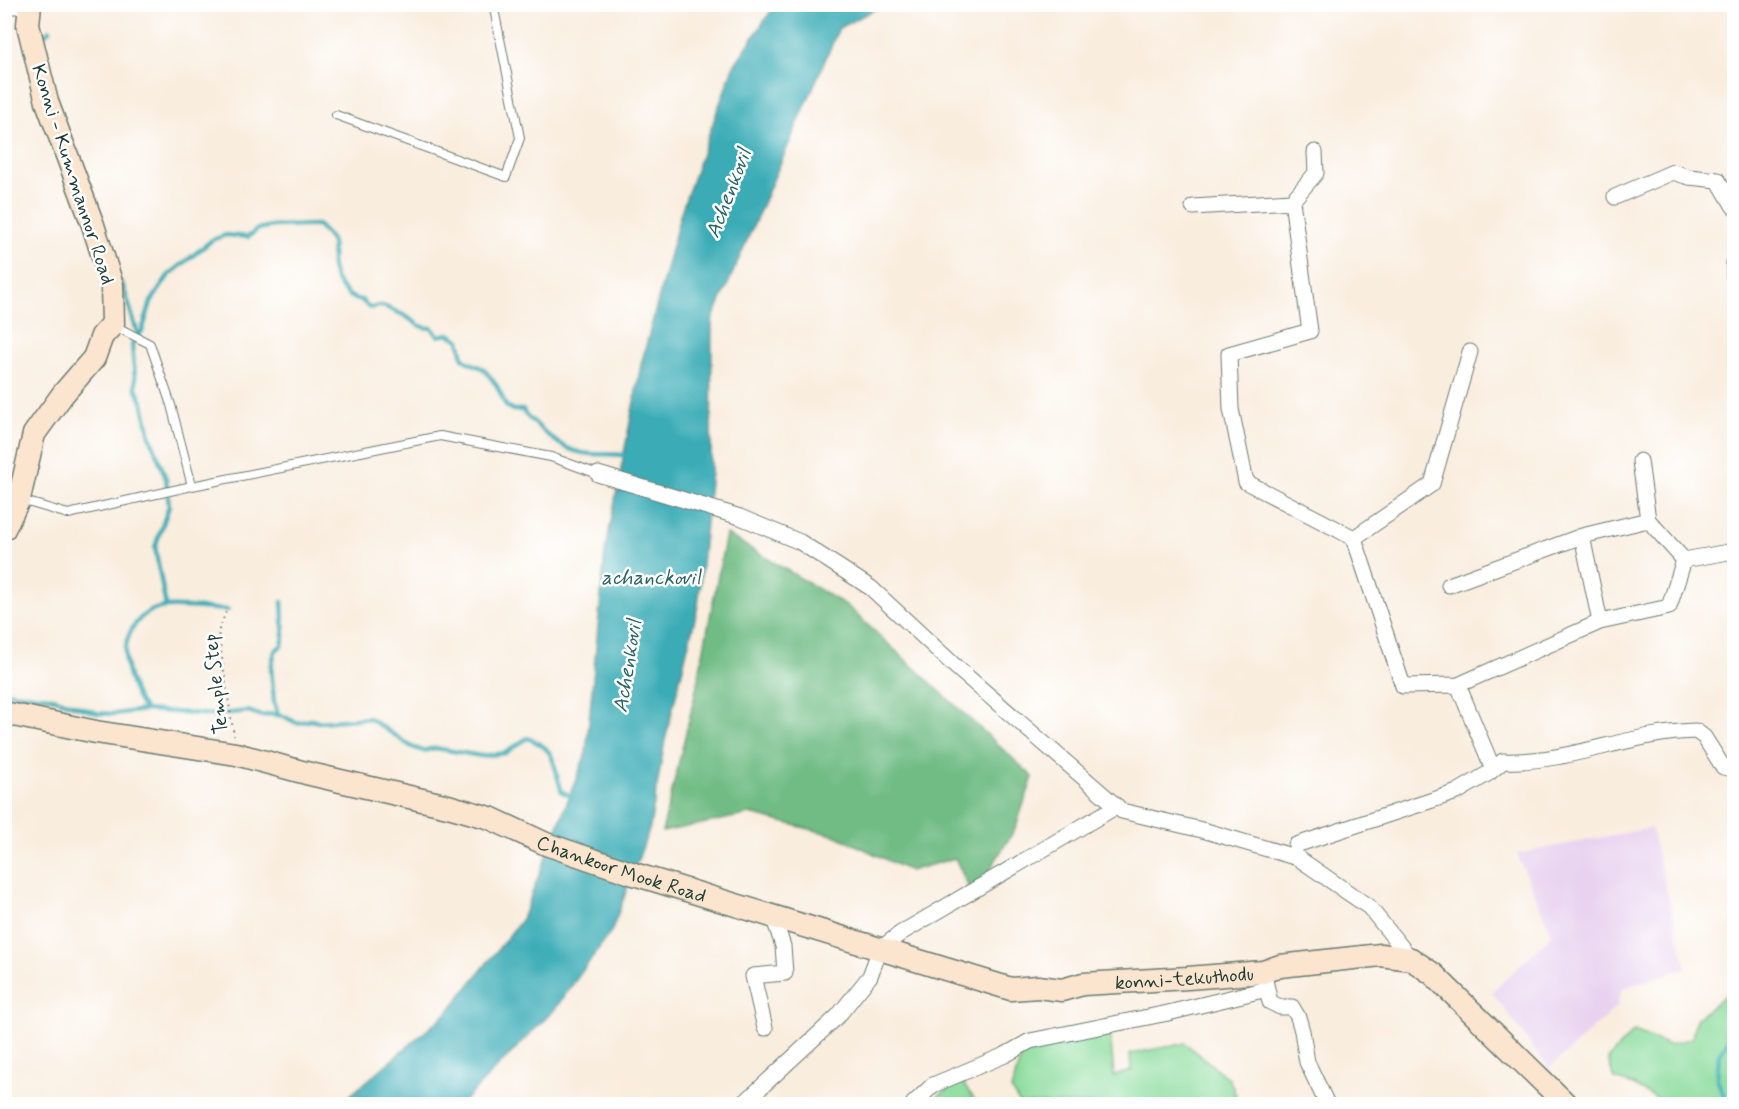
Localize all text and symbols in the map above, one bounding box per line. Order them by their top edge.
street label: Konni - Kummannor Road [24,61,121,288]
water label: Achenkovil [699,143,759,242]
water label: achanckovil [601,564,703,592]
water label: Achenkovil [607,616,649,715]
street label: Temple Step [198,632,235,736]
street label: Chankoor Mook Road [532,829,709,910]
street label: konni-tekuthodu [1114,961,1255,997]

